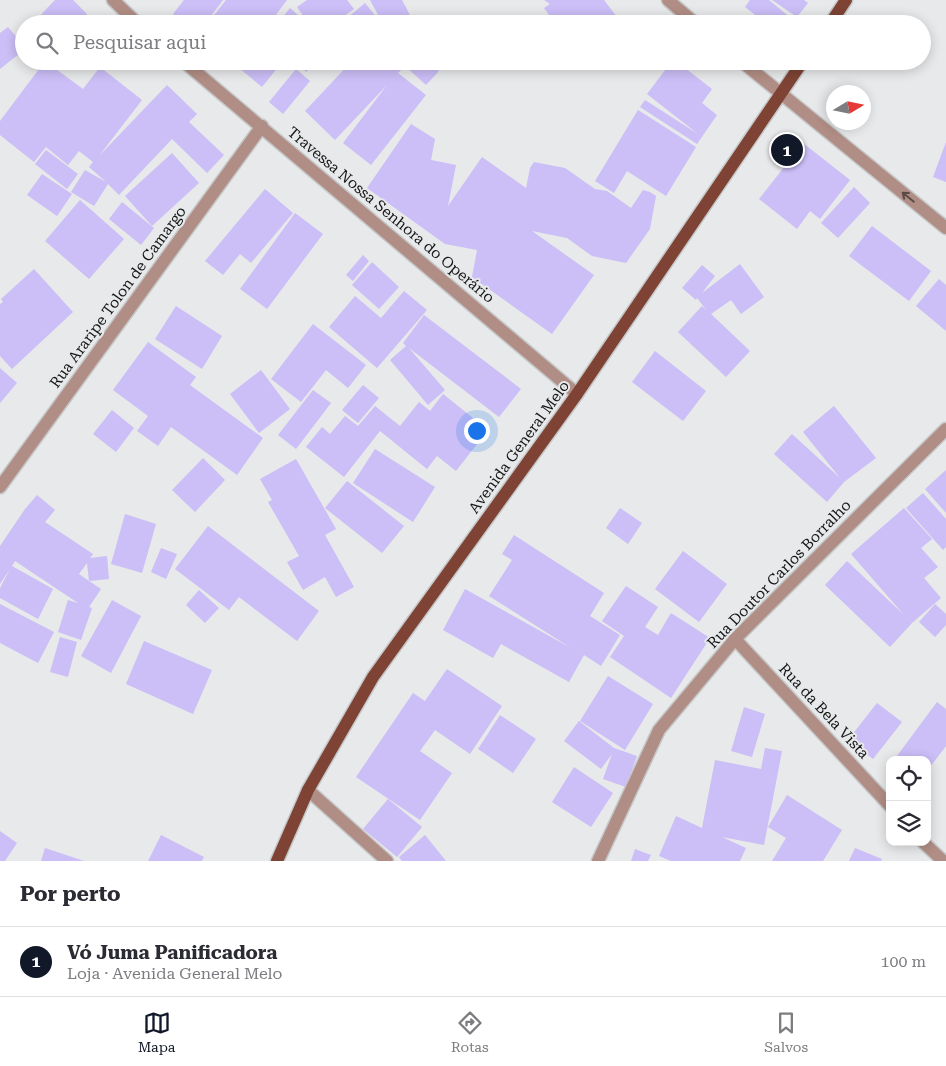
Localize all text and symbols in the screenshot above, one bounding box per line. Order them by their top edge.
search box [15,15,931,70]
icon: search [33,29,61,57]
text: Pesquisar aqui [73,31,206,54]
north arrow [826,85,871,130]
street label: Travessa Nossa Senhora do Operário [284,123,498,307]
pin: 1 [771,131,803,169]
one-way arrow [902,192,915,203]
street label: Rua Araripe Tolon de Camargo [46,203,190,391]
street label: Avenida General Melo [465,377,573,517]
your location [464,418,490,444]
street label: Rua Doutor Carlos Borralho [703,496,855,652]
street label: Rua da Bela Vista [775,660,873,762]
map controls [886,756,931,846]
button: locate [886,756,931,801]
button: layers [886,801,931,846]
text: Por perto [20,882,121,906]
text: Vó Juma Panificadora [67,941,277,964]
text: 1 [32,952,40,971]
text: 100 m [880,952,926,971]
text: Loja · Avenida General Melo [67,964,282,983]
tab: Mapa [138,1009,175,1055]
tab: Rotas [451,1009,489,1055]
tab: Salvos [764,1009,808,1055]

